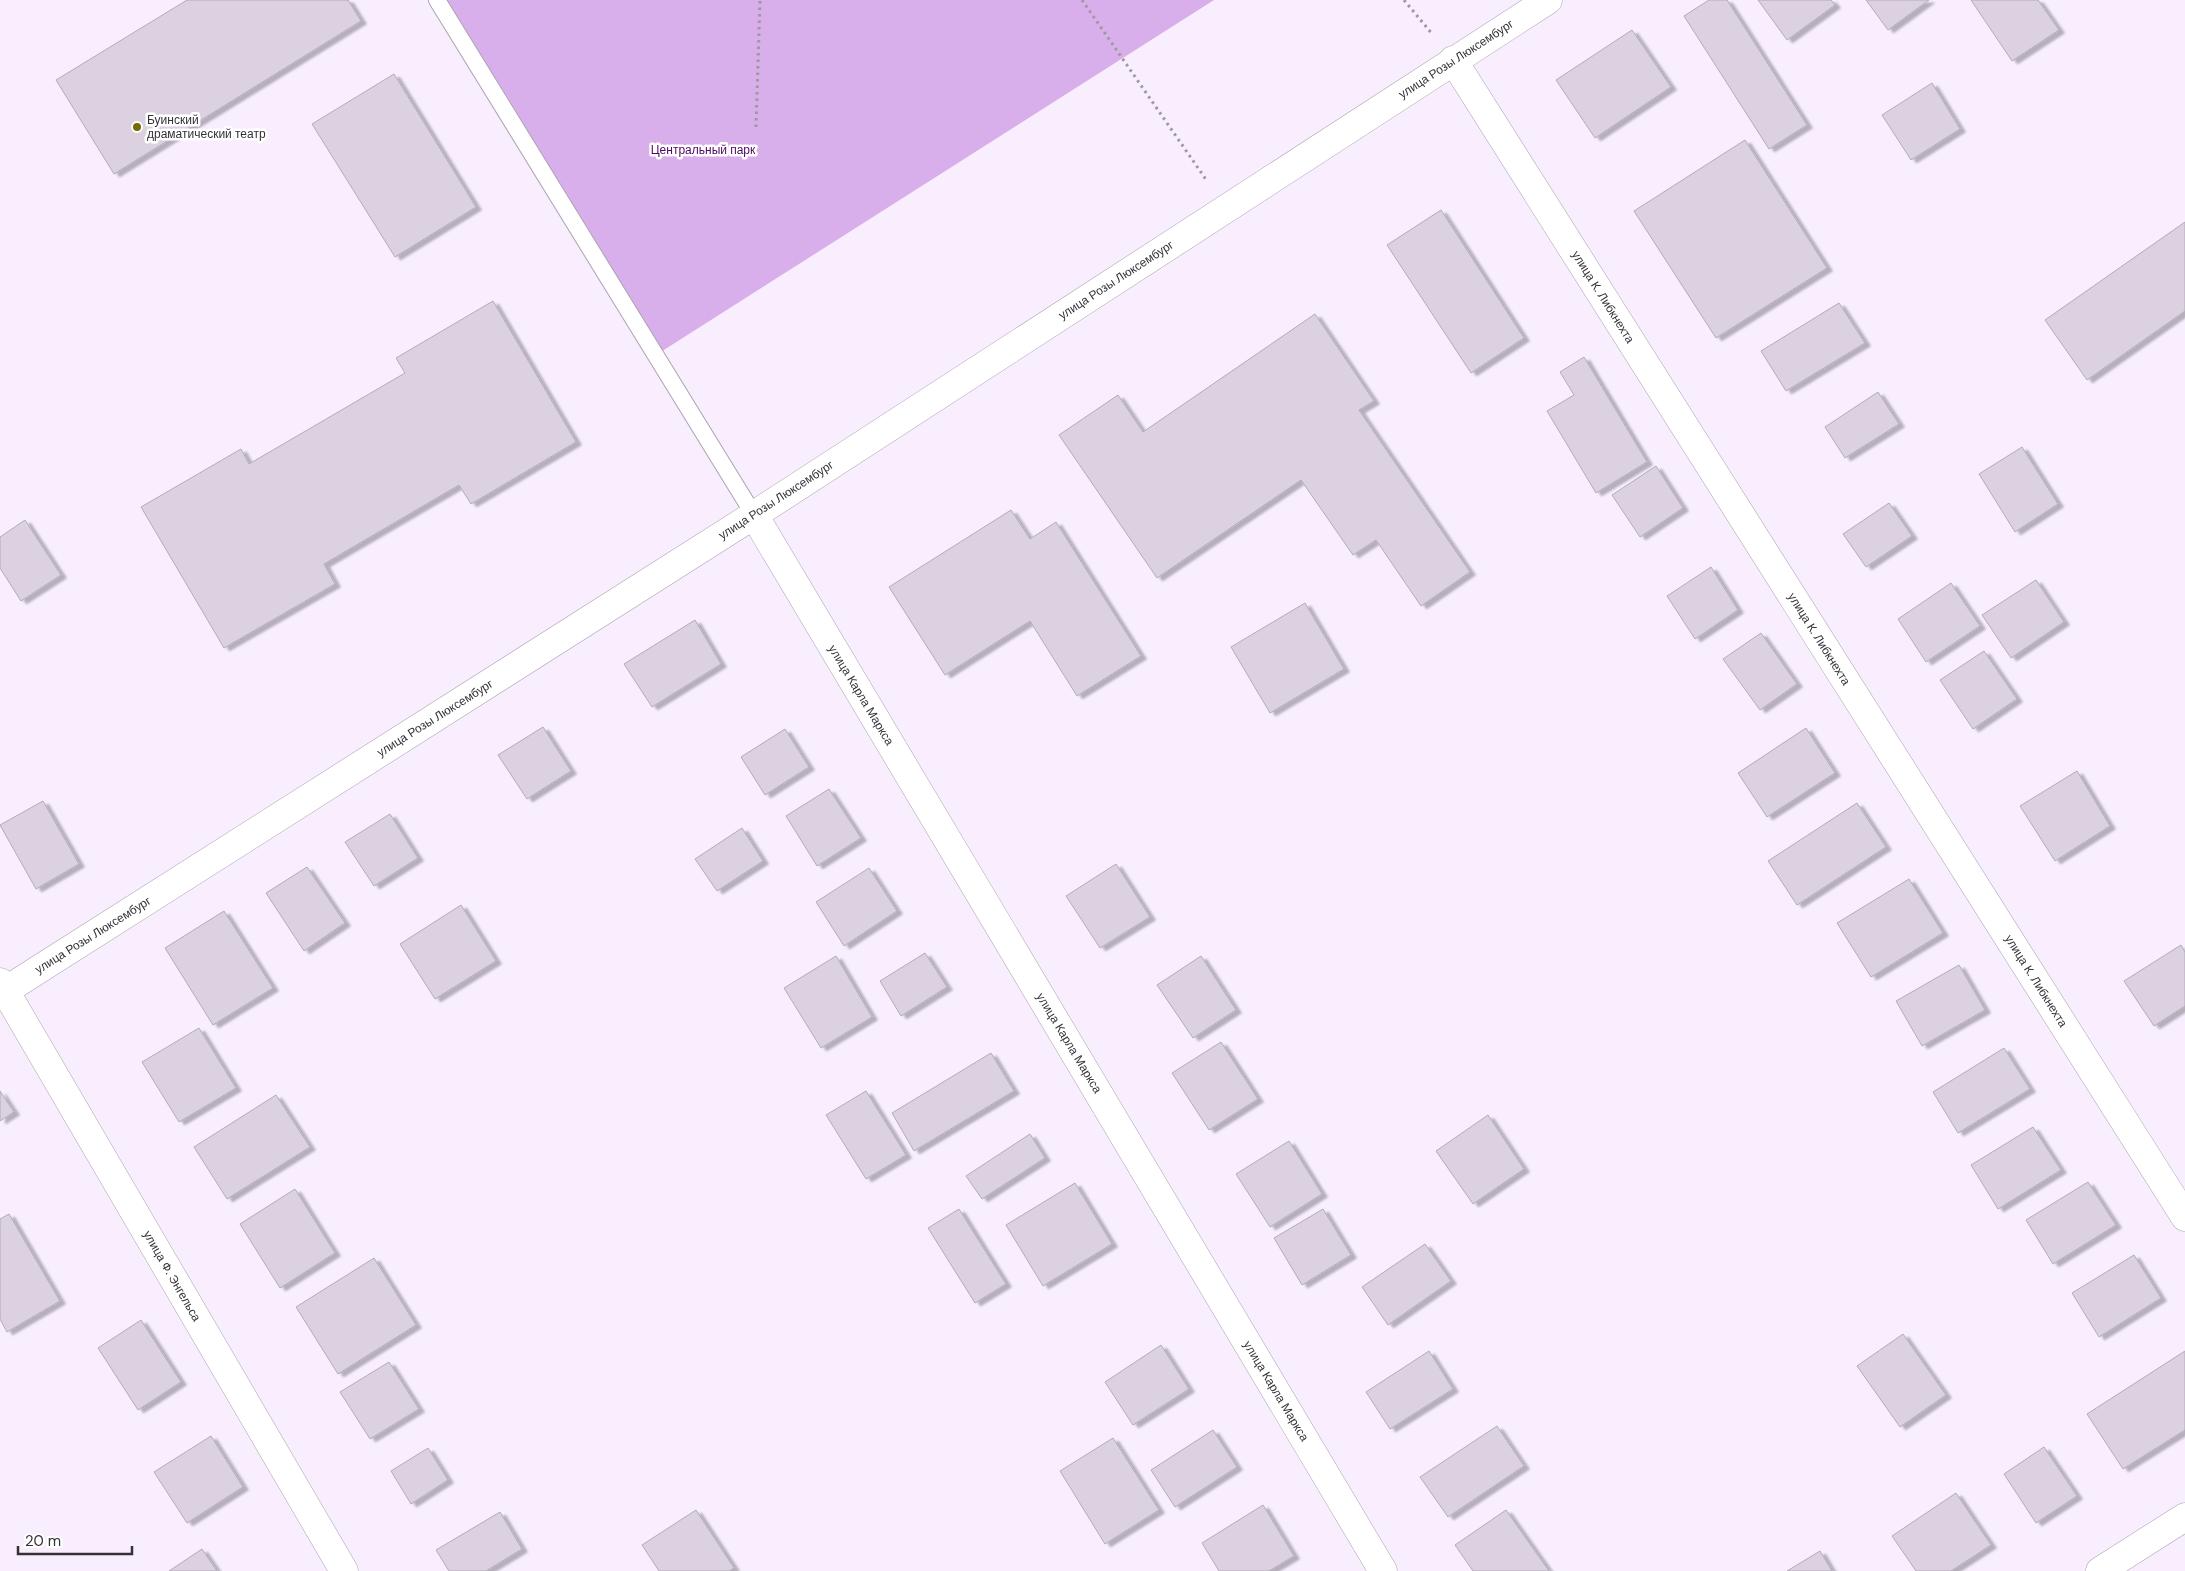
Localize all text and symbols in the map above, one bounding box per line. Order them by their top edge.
street label: улица Розы Люксембург [1395,15,1517,102]
place label: Буинский драматический театр [147,112,266,142]
marker: Буинский драматический театр [131,121,143,133]
park label: Центральный парк [651,142,756,158]
street label: улица Розы Люксембург [1055,236,1177,323]
street label: улица К. Либкнехта [1568,248,1638,347]
street label: улица Розы Люксембург [715,456,837,543]
street label: улица К. Либкнехта [1784,590,1854,689]
street label: улица Карла Маркса [825,642,898,748]
street label: улица Розы Люксембург [374,675,497,760]
street label: улица Розы Люксембург [32,892,155,977]
street label: улица К. Либкнехта [2001,932,2071,1031]
street label: улица Карла Маркса [1033,990,1106,1096]
street label: улица Ф. Энгельса [139,1228,205,1325]
street label: улица Карла Маркса [1240,1338,1313,1444]
scale bar [18,1524,131,1556]
text: 20 m [25,1531,61,1551]

